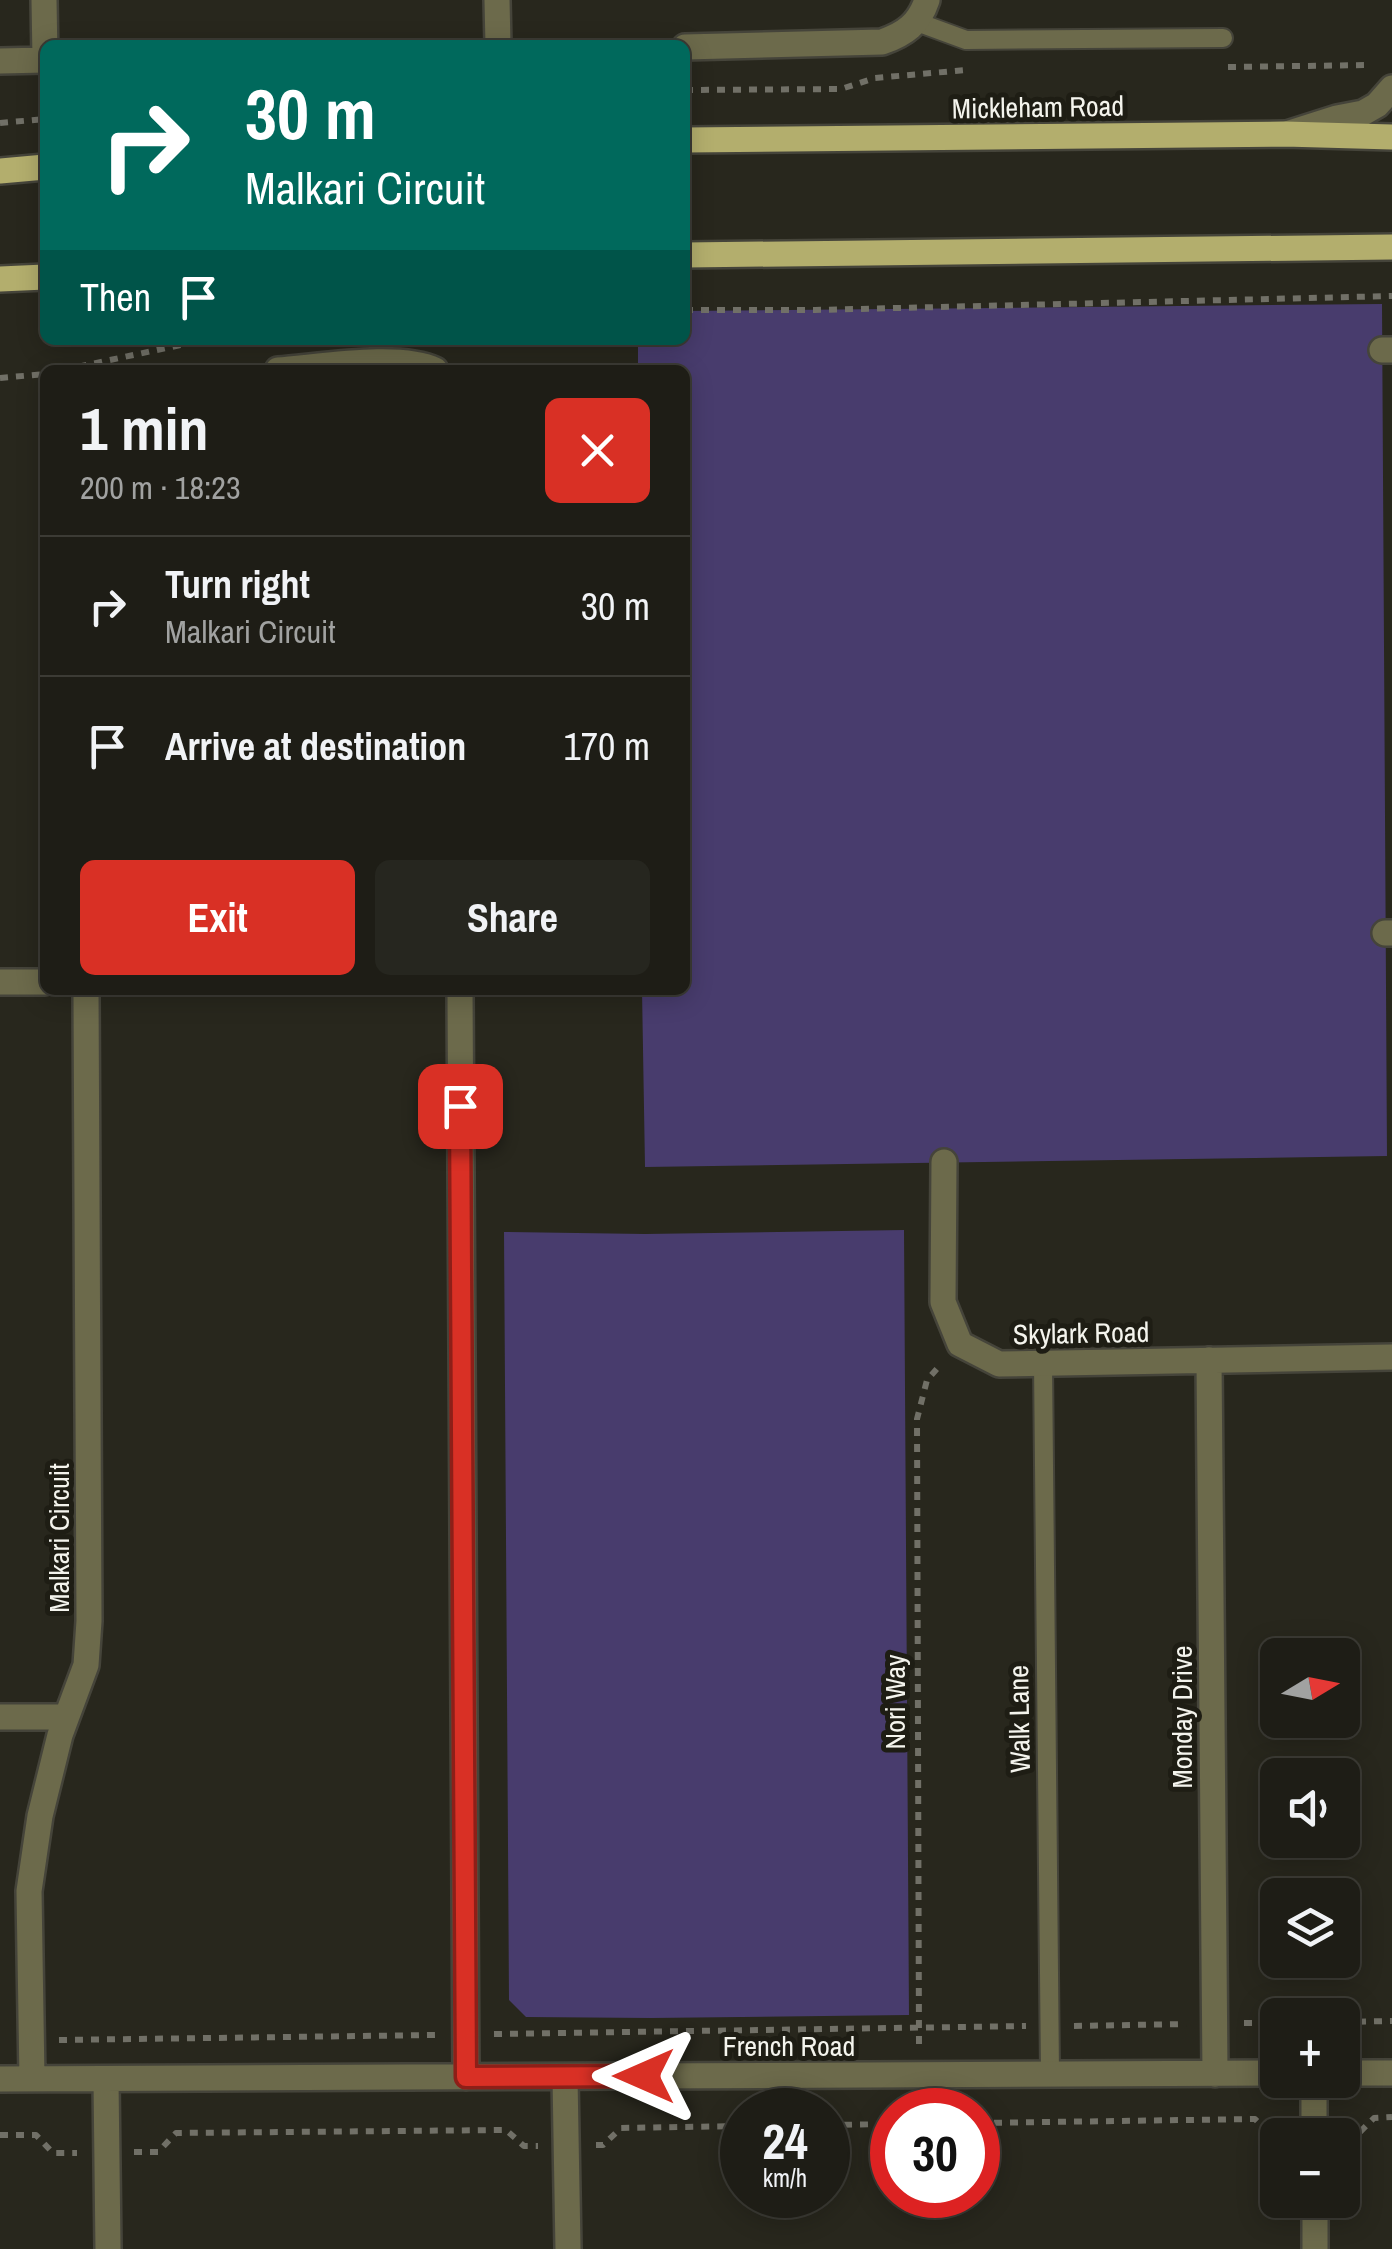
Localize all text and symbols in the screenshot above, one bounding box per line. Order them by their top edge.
text: 30 m [245,67,376,161]
icon: right [80,80,210,210]
street label: Mickleham Road [952,86,1124,128]
text: Malkari Circuit [245,157,485,218]
icon: arrive [171,270,226,325]
text: Then [80,272,151,323]
text: 1 min [80,388,209,469]
button: close [545,398,650,503]
text: 200 m · 18:23 [80,466,240,509]
text: Turn right [165,559,310,610]
icon: right [80,579,135,634]
text: 30 m [581,581,650,632]
text: Malkari Circuit [165,610,336,653]
icon: arrive [80,719,135,774]
text: Arrive at destination [165,721,466,772]
text: 170 m [563,721,650,772]
button: Exit [80,860,355,975]
button: Share [375,860,650,975]
pin [418,1064,503,1149]
icon: arrive [433,1079,488,1134]
street label: Skylark Road [1012,1313,1150,1353]
street label: Malkari Circuit [40,1463,78,1613]
north arrow [1260,1638,1360,1738]
map controls [1260,1638,1360,2218]
street label: Monday Drive [1163,1646,1201,1788]
street label: Nori Way [876,1654,914,1749]
street label: Walk Lane [999,1665,1039,1773]
button: sound [1260,1758,1360,1858]
button: layers [1260,1878,1360,1978]
button: + [1260,1998,1360,2098]
position arrow [592,2024,696,2128]
street label: French Road [723,2027,855,2065]
speed limit sign: 30 [870,2088,1000,2218]
text: 24 [762,2107,808,2175]
button: − [1260,2118,1360,2218]
text: km/h [763,2161,807,2195]

